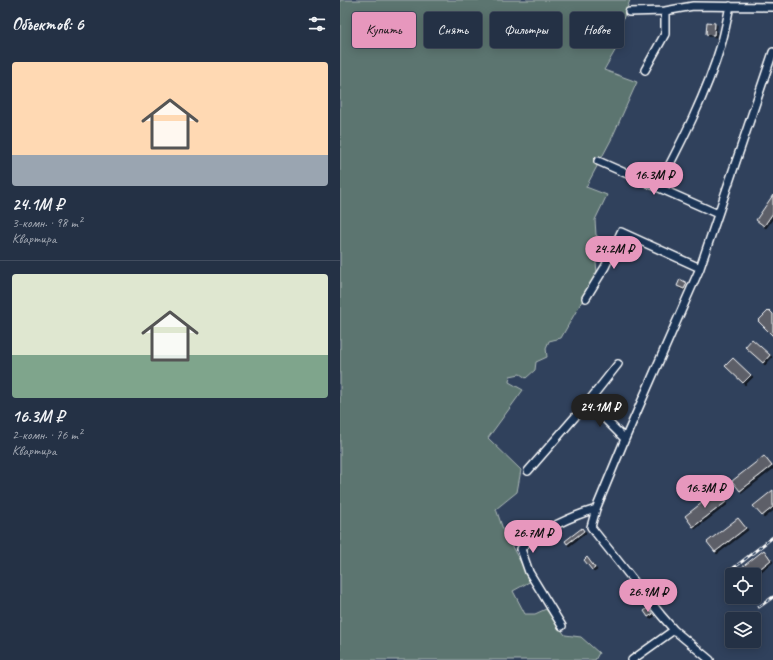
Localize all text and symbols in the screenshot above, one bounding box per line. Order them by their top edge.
chip: Купить [352,12,416,48]
chip: Снять [424,12,482,48]
chip: Фильтры [490,12,562,48]
chip: Новое [570,12,624,48]
icon: filters [306,13,328,35]
text: Объектов: 6 [12,14,83,35]
icon: home [134,88,206,160]
pin: 16.3M ₽ [617,162,691,196]
text: 16.3M ₽ [634,167,674,183]
text: 24.1M ₽ [12,194,64,215]
text: 3-комн. · 98 m² [12,215,82,231]
text: Квартира [12,231,56,247]
pin: 24.2M ₽ [577,236,651,270]
text: 24.2M ₽ [594,241,634,257]
icon: home [134,300,206,372]
pin: 24.1M ₽ [563,394,637,428]
text: 24.1M ₽ [580,399,620,415]
text: 16.3M ₽ [12,406,64,427]
text: 2-комн. · 76 m² [12,427,82,443]
text: Квартира [12,443,56,459]
pin: 16.3M ₽ [668,475,742,509]
text: 16.3M ₽ [685,480,725,496]
pin: 26.7M ₽ [496,520,570,554]
text: 26.7M ₽ [513,525,553,541]
map controls [725,568,761,648]
button: locate [725,568,761,604]
pin: 26.9M ₽ [611,579,685,613]
text: 26.9M ₽ [628,584,668,600]
button: layers [725,612,761,648]

